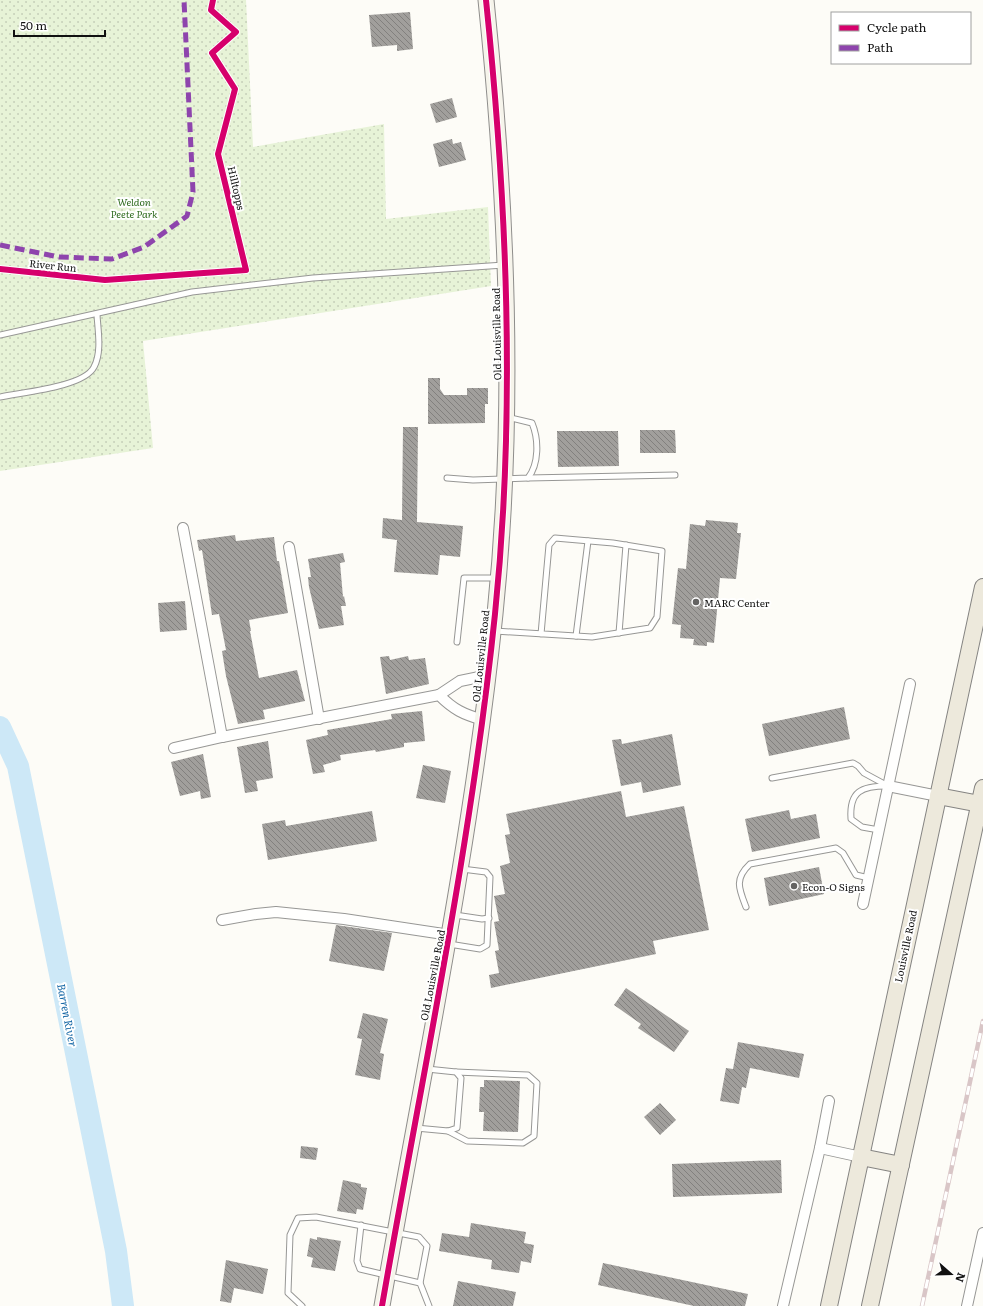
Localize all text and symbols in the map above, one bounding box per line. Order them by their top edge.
scale bar [14,12,105,38]
legend [831,12,971,64]
text: 50 m [20,16,47,34]
text: Cycle path [867,18,927,36]
text: Path [867,38,893,56]
street label: Hilltopps [225,165,249,212]
park label: Weldon Peete Park [111,194,158,221]
street label: River Run [29,255,78,275]
street label: Old Louisville Road [488,288,504,380]
place label: MARC Center [704,595,770,610]
marker: MARC Center [691,597,701,607]
street label: Old Louisville Road [468,609,492,703]
place label: Econ-O Signs [802,879,865,894]
marker: Econ-O Signs [789,881,799,891]
street label: Louisville Road [890,908,920,984]
street label: Old Louisville Road [416,928,448,1022]
water label: Barren River [54,982,82,1048]
north arrow [931,1254,971,1294]
text: N [952,1271,970,1285]

